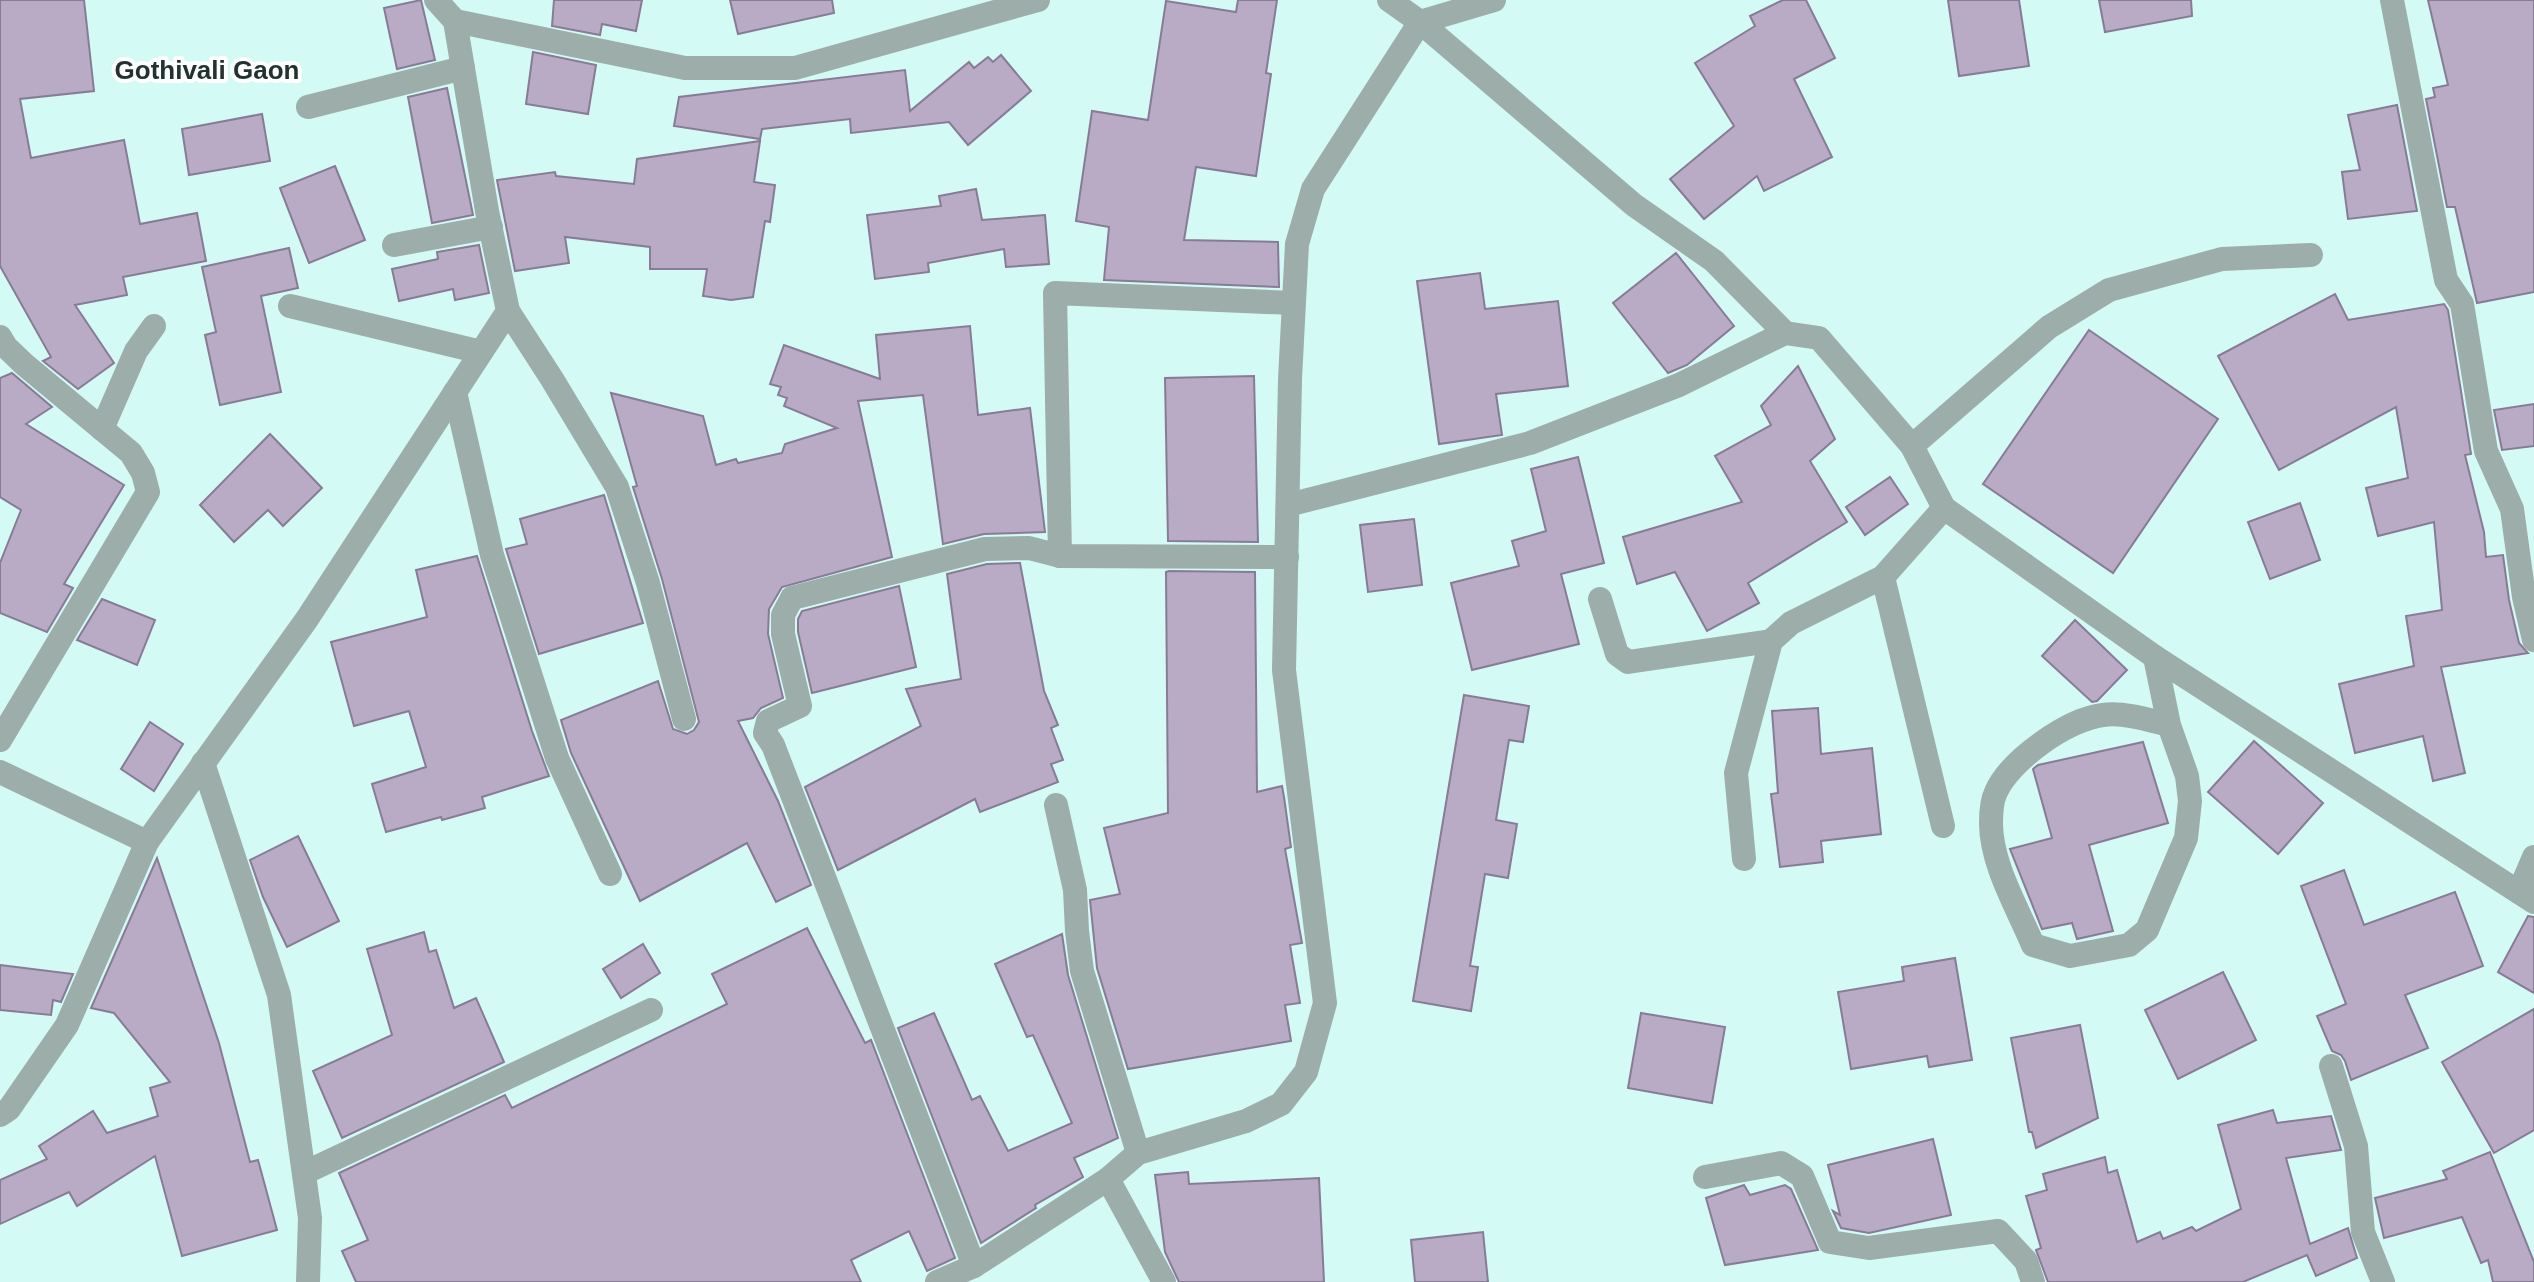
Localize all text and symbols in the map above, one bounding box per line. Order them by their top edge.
district label: Gothivali Gaon [115,55,299,85]

